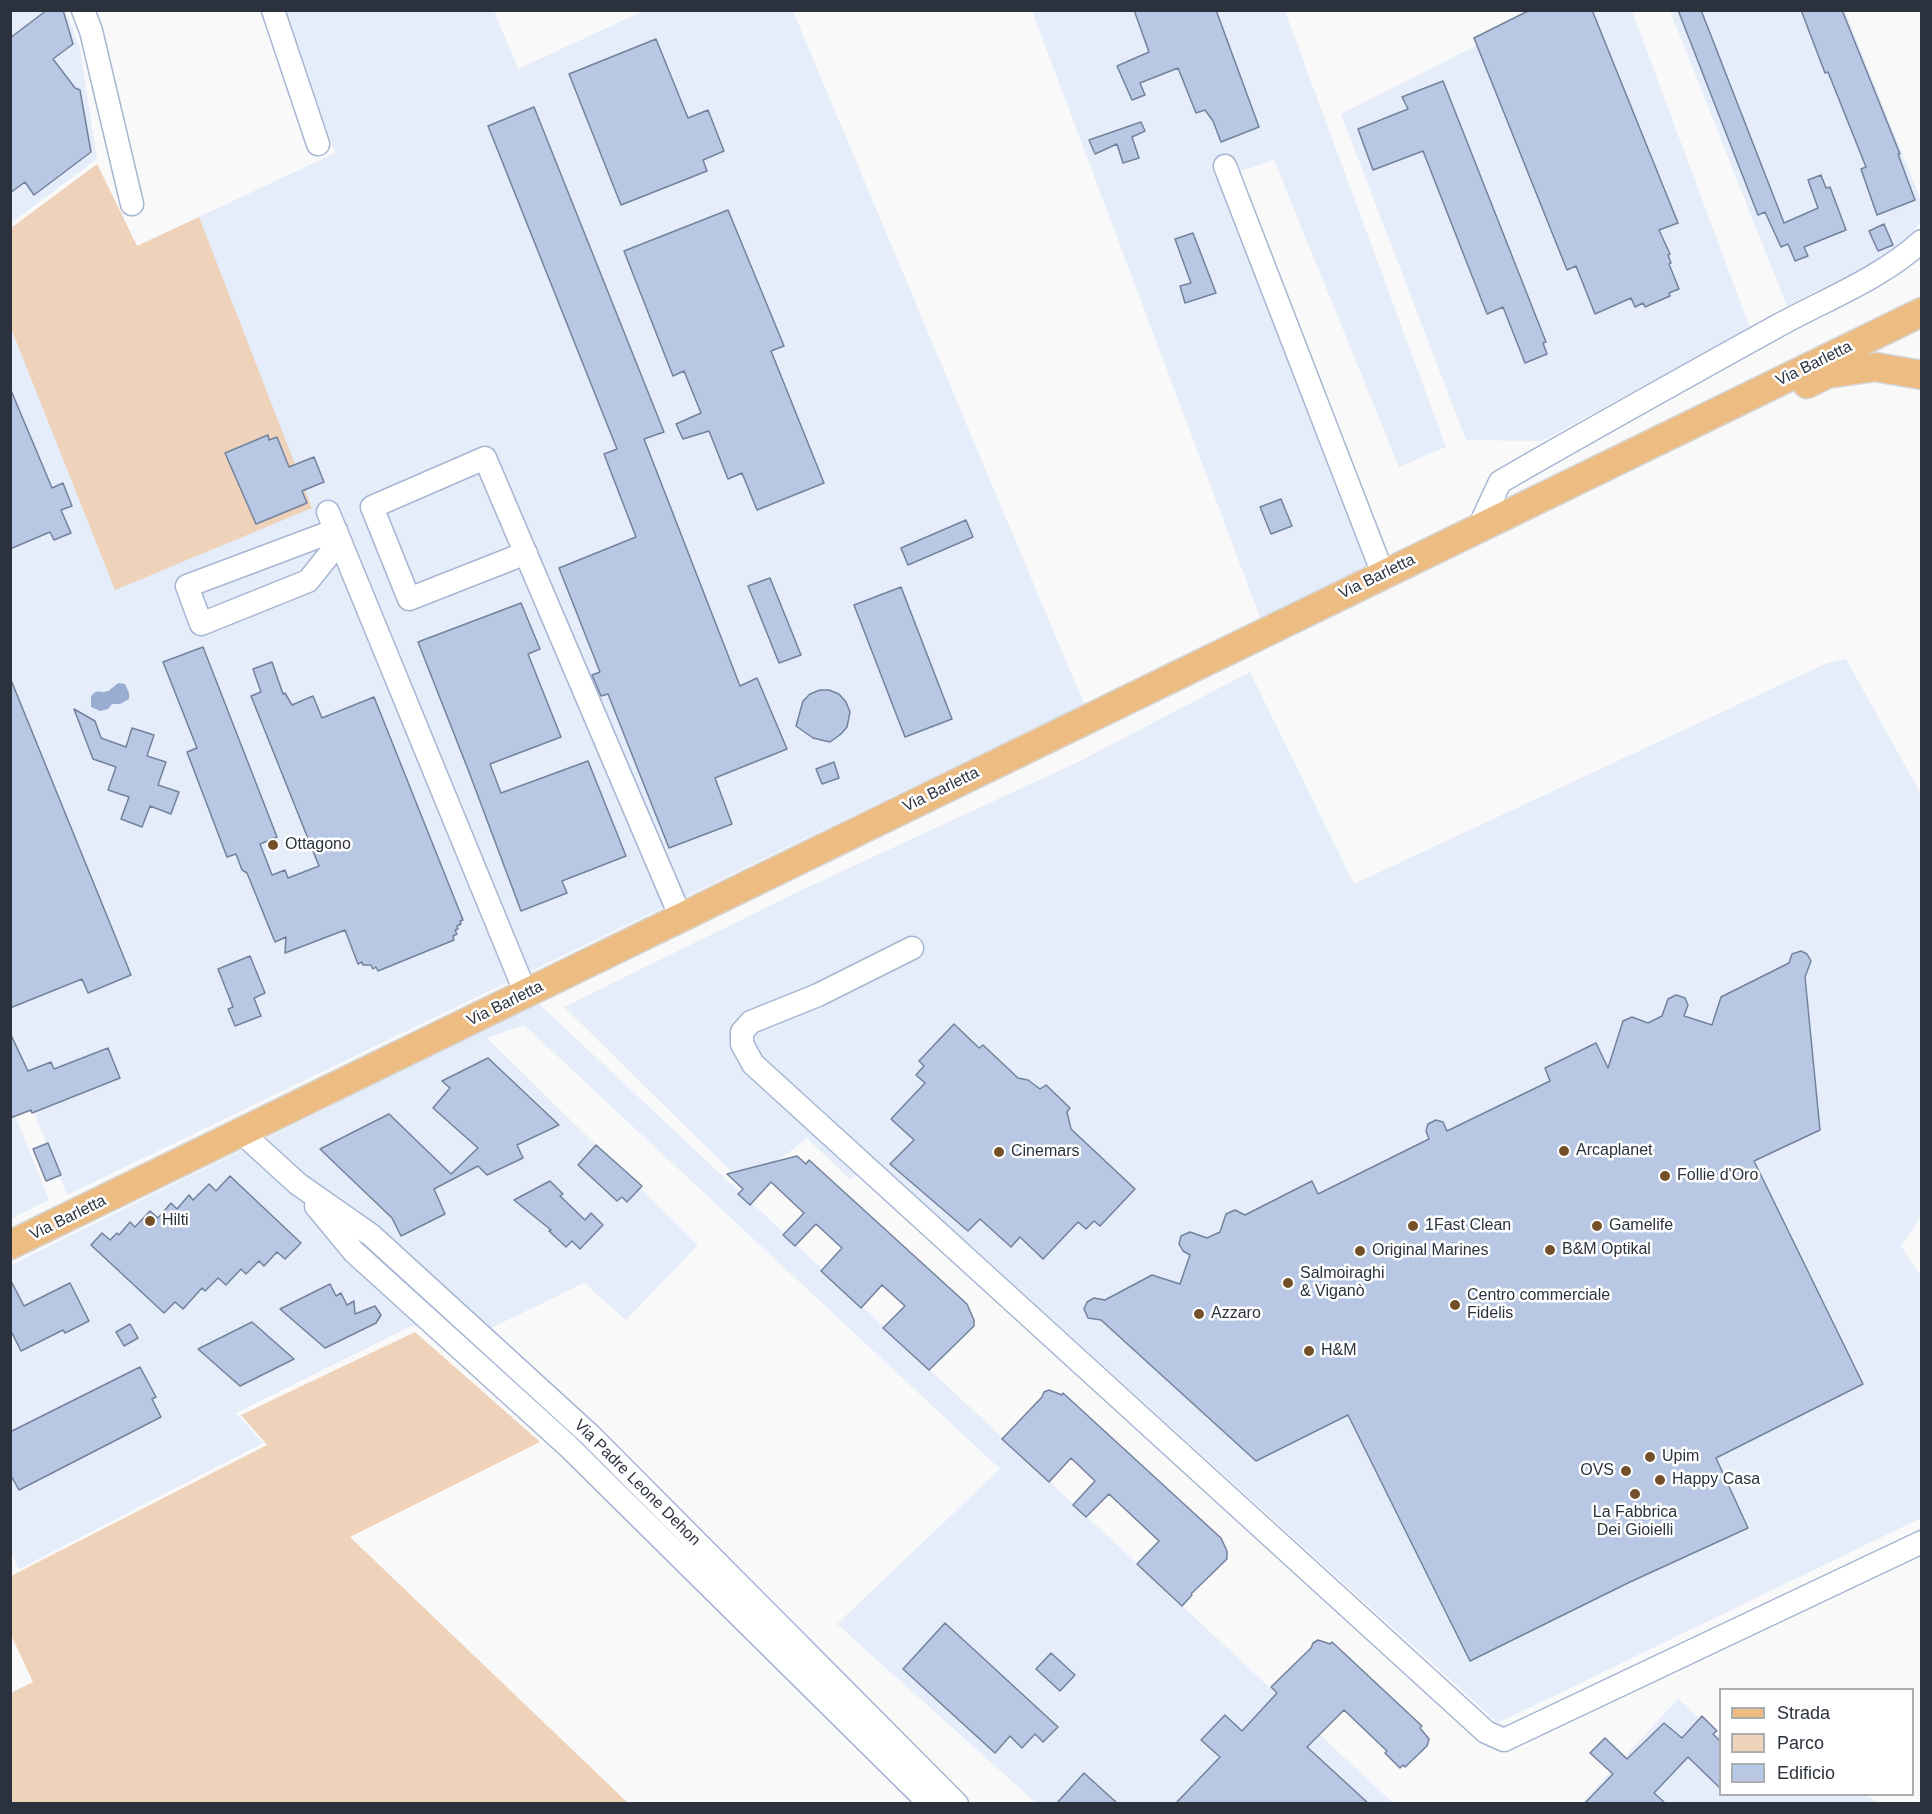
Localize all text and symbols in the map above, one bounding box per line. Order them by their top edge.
street label: Via Barletta [1773,337,1855,391]
street label: Via Barletta [1336,550,1418,604]
street label: Via Barletta [900,763,982,817]
place label: Ottagono [285,835,351,855]
marker: Ottagono [266,838,280,852]
street label: Via Barletta [464,977,546,1031]
place label: Arcaplanet [1576,1141,1652,1161]
place label: Cinemars [1011,1142,1079,1162]
marker: Arcaplanet [1557,1144,1571,1158]
marker: Cinemars [992,1145,1006,1159]
place label: Follie d'Oro [1677,1166,1758,1186]
marker: Follie d'Oro [1658,1169,1672,1183]
street label: Via Barletta [27,1191,109,1245]
place label: Hilti [162,1211,189,1231]
marker: Hilti [143,1214,157,1228]
place label: 1Fast Clean [1425,1216,1511,1236]
place label: Gamelife [1609,1216,1673,1236]
marker: 1Fast Clean [1406,1219,1420,1233]
marker: Gamelife [1590,1219,1604,1233]
place label: B&M Optikal [1562,1240,1651,1260]
place label: Original Marines [1372,1241,1488,1261]
marker: B&M Optikal [1543,1243,1557,1257]
marker: Original Marines [1353,1244,1367,1258]
place label: Salmoiraghi & Viganò [1300,1264,1384,1302]
marker: Salmoiraghi & Viganò [1281,1276,1295,1290]
place label: Centro commerciale Fidelis [1467,1286,1610,1324]
marker: Centro commerciale Fidelis [1448,1298,1462,1312]
place label: Azzaro [1211,1304,1261,1324]
marker: Azzaro [1192,1307,1206,1321]
place label: H&M [1321,1341,1357,1361]
marker: H&M [1302,1344,1316,1358]
street label: Via Padre Leone Dehon [570,1416,704,1550]
place label: Upim [1662,1447,1699,1467]
marker: Upim [1643,1450,1657,1464]
place label: OVS [1580,1461,1614,1481]
marker: OVS [1619,1464,1633,1478]
place label: Happy Casa [1672,1470,1760,1490]
marker: Happy Casa [1653,1473,1667,1487]
marker: La Fabbrica Dei Gioielli [1628,1487,1642,1501]
place label: La Fabbrica Dei Gioielli [1593,1503,1677,1541]
legend [1719,1688,1914,1796]
text: Strada [1777,1703,1830,1723]
text: Parco [1777,1733,1824,1753]
text: Edificio [1777,1763,1835,1783]

